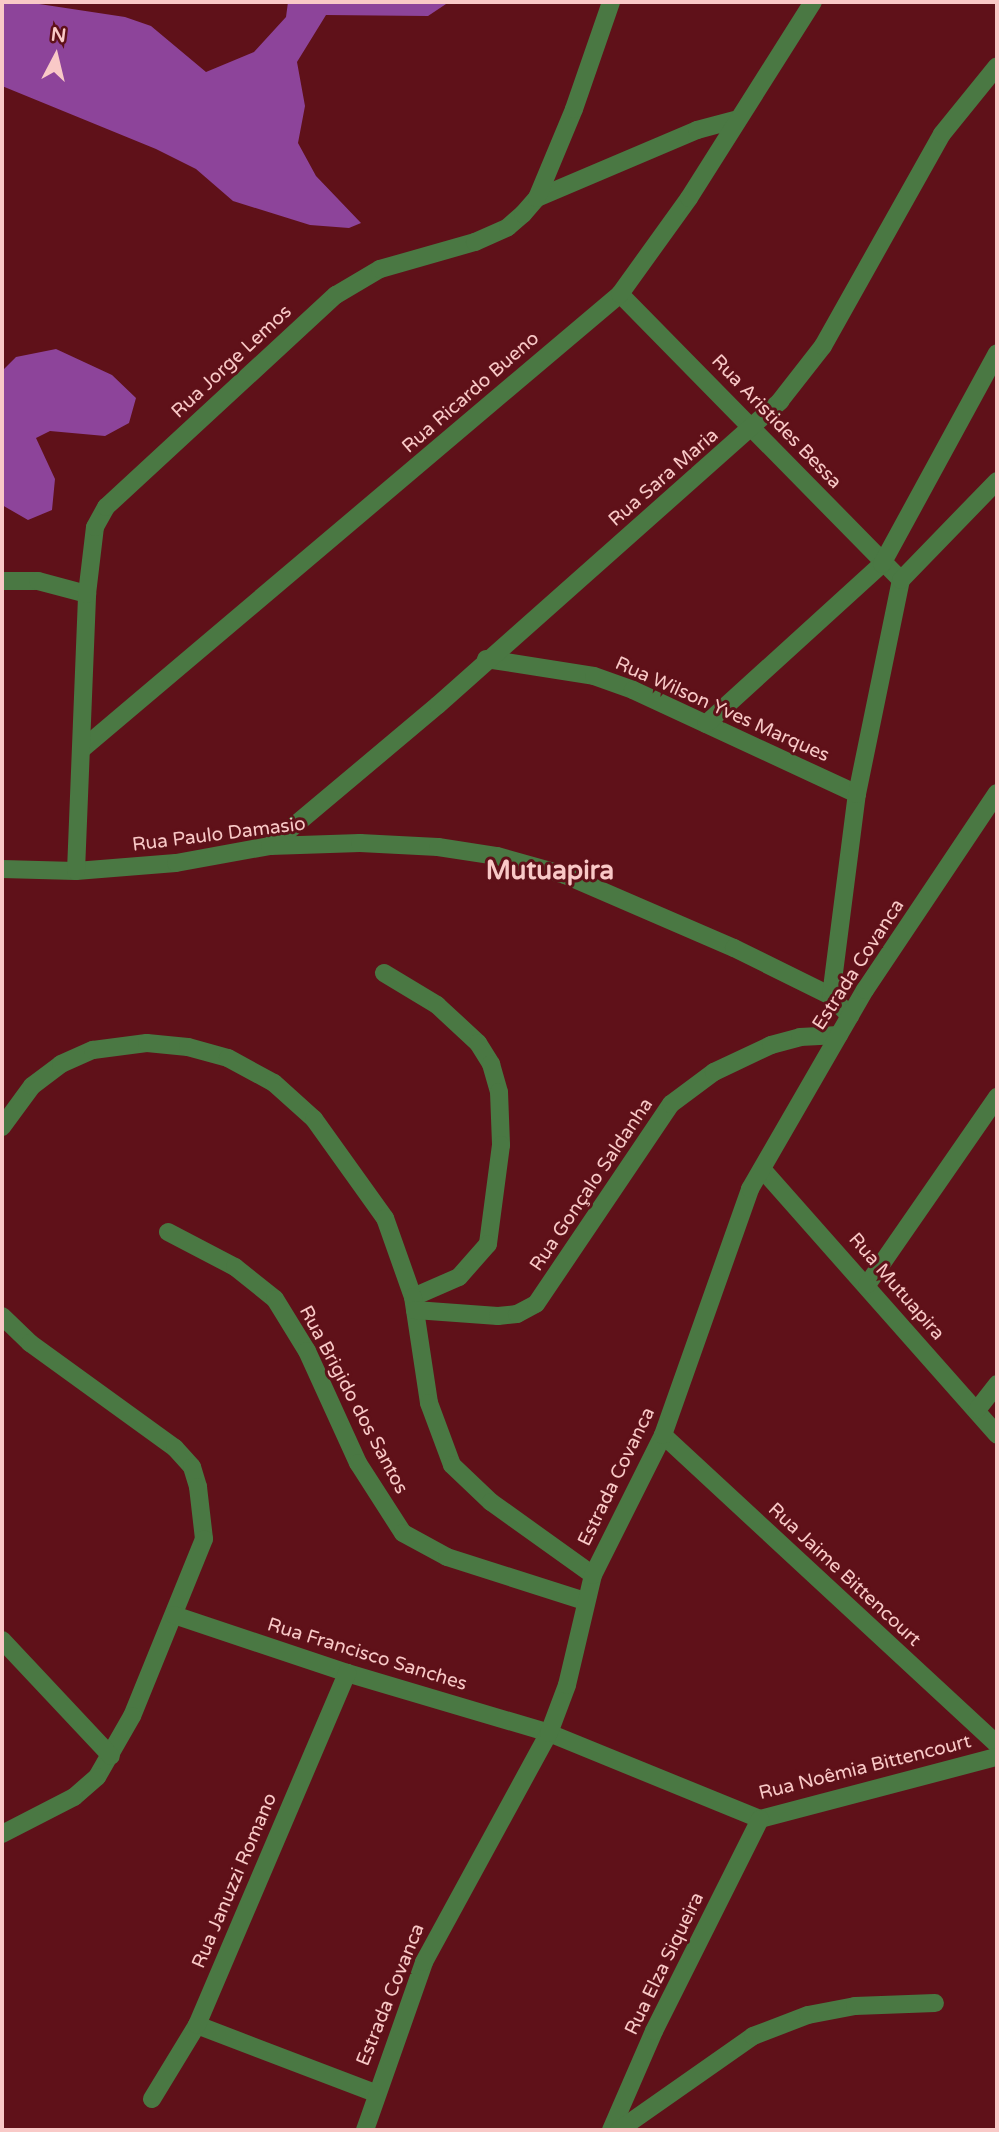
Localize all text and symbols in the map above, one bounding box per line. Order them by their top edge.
north arrow [21,21,91,91]
text: N [50,23,67,47]
street label: Rua Jorge Lemos [167,301,297,423]
street label: Rua Ricardo Bueno [398,327,544,459]
street label: Rua Aristides Bessa [706,350,846,494]
street label: Rua Sara Maria [605,424,723,532]
street label: Rua Wilson Yves Marques [611,652,833,768]
street label: Rua Paulo Damasio [131,813,307,857]
district label: Mutuapira [486,855,614,887]
street label: Estrada Covanca [808,895,910,1035]
street label: Rua Gonçalo Saldanha [526,1094,658,1276]
street label: Rua Mutuapira [843,1229,949,1345]
street label: Rua Brigido dos Santos [294,1302,412,1498]
street label: Estrada Covanca [574,1404,660,1550]
street label: Rua Jaime Bittencourt [763,1498,925,1652]
street label: Rua Francisco Sanches [265,1614,469,1696]
street label: Rua Noêmia Bittencourt [756,1731,974,1805]
street label: Rua Januzzi Romano [188,1790,282,1972]
street label: Rua Elza Siqueira [621,1889,709,2039]
street label: Estrada Covanca [352,1921,430,2069]

